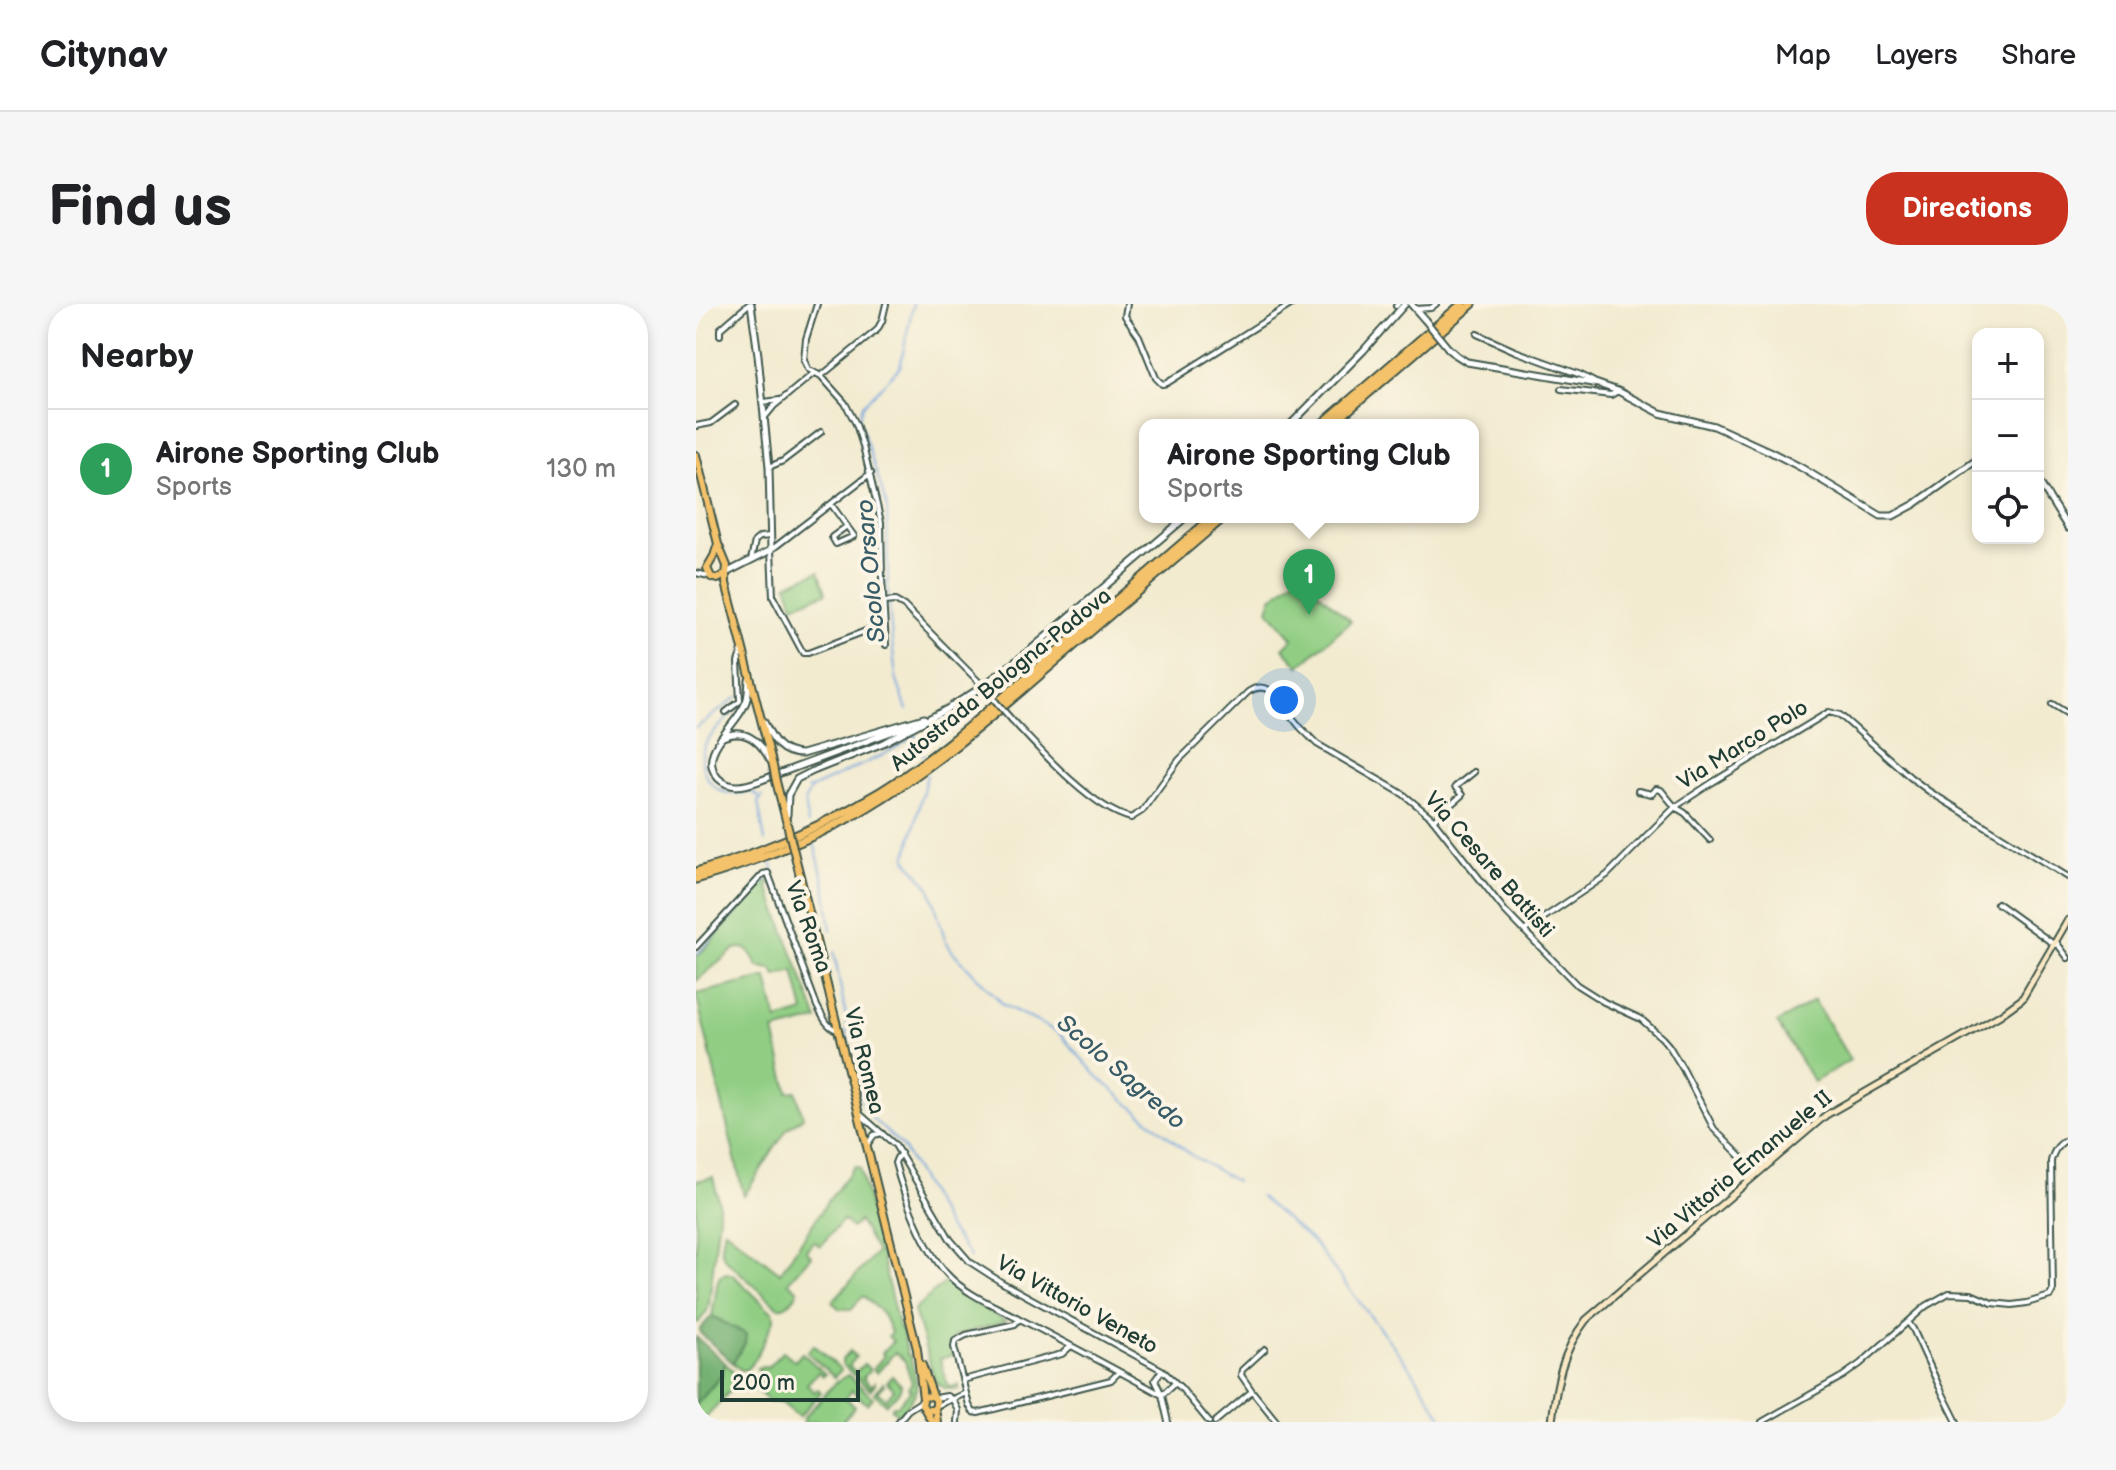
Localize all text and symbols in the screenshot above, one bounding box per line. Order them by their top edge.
text: Citynav [40,33,167,78]
text: Map [1775,39,1831,72]
text: Layers [1875,39,1958,72]
text: Share [2002,39,2076,72]
button: Directions [1866,172,2068,245]
text: Find us [48,175,232,242]
map controls [1972,328,2044,544]
button: + [1972,328,2044,400]
text: Nearby [80,336,194,377]
button: − [1972,400,2044,472]
popup [1139,419,1479,523]
text: Airone Sporting Club [156,436,440,472]
text: Airone Sporting Club [1167,438,1451,474]
text: 1 [101,454,111,485]
text: 130 m [546,454,616,485]
text: Sports [156,472,232,503]
button: locate [1972,472,2044,544]
text: Sports [1167,474,1243,505]
water label: Scolo Orsaro [850,498,892,644]
pin: 1 [1283,549,1335,615]
street label: Autostrada Bologna-Padova [885,583,1117,777]
your location [1264,680,1304,720]
street label: Via Marco Polo [1673,694,1813,796]
street label: Via Cesare Battisti [1418,786,1560,944]
street label: Via Roma [779,877,837,977]
street label: Via Romea [838,1005,890,1117]
water label: Scolo Sagredo [1051,1008,1191,1136]
street label: Via Vittorio Emanuele II [1642,1085,1838,1255]
street label: Via Vittorio Veneto [992,1249,1162,1361]
scale bar [720,1366,860,1402]
text: 200 m [732,1370,795,1397]

